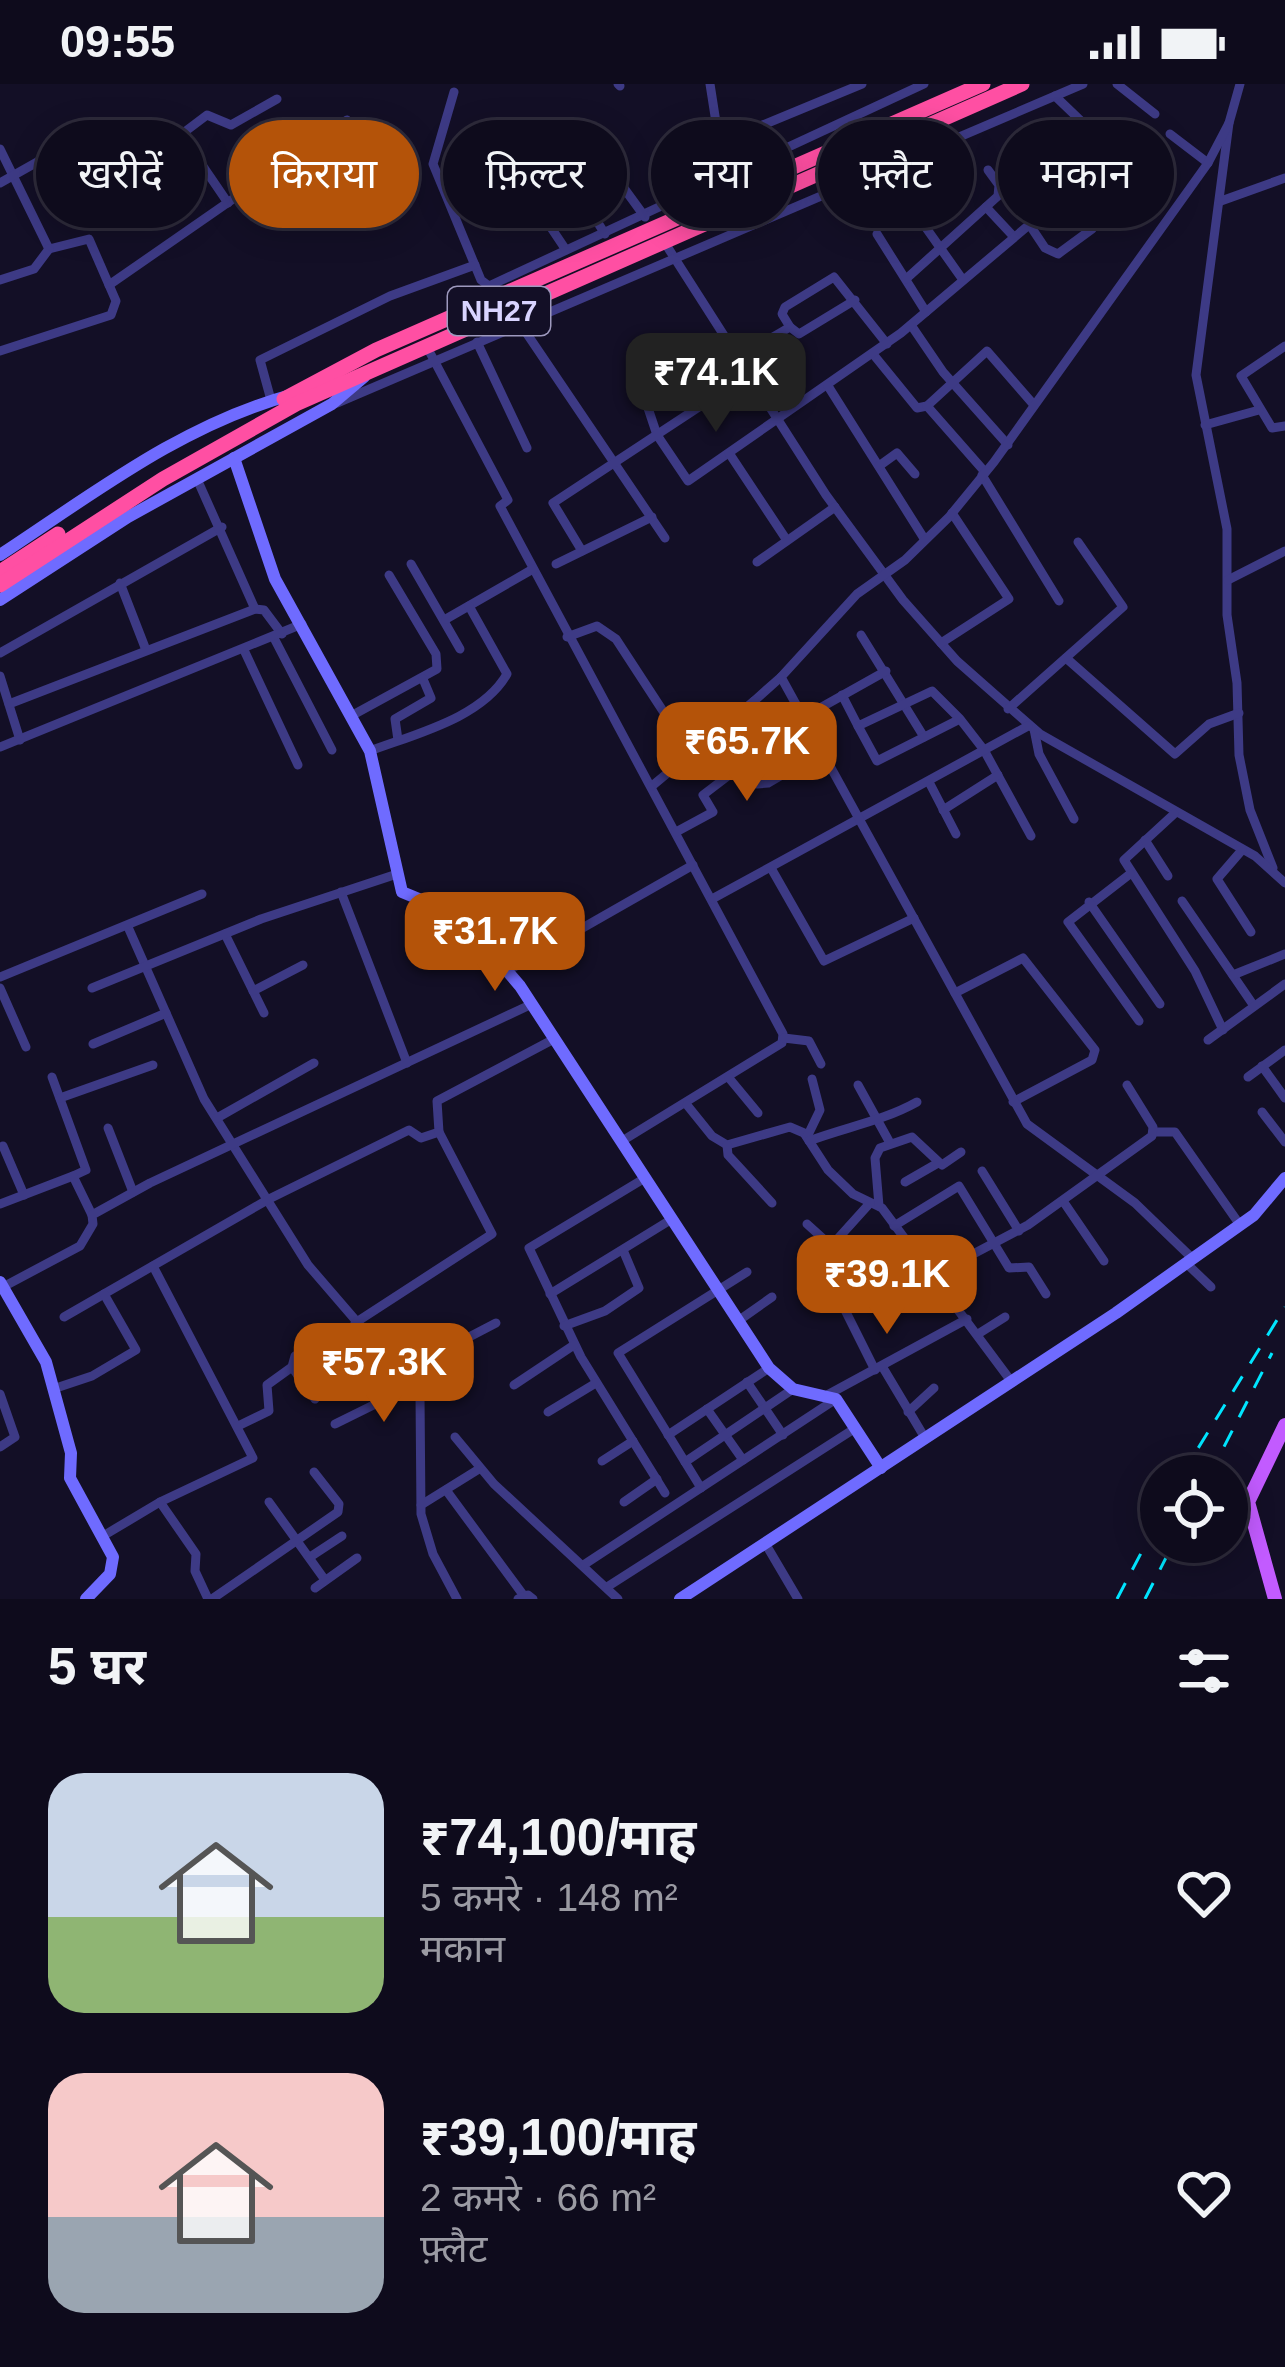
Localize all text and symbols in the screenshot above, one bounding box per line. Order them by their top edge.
text: 09:55 [60,16,175,67]
chip: खरीदें [36,120,205,228]
chip: किराया [229,120,419,228]
chip: फ़िल्टर [443,120,627,228]
chip: नया [651,120,794,228]
chip: फ़्लैट [818,120,974,228]
chip: मकान [998,120,1174,228]
road number: NH27 [448,287,550,335]
pin: ₹74.1K [618,333,814,435]
text: ₹74.1K [653,350,779,393]
pin: ₹65.7K [649,702,845,804]
text: ₹65.7K [684,719,810,762]
pin: ₹31.7K [397,892,593,994]
text: ₹31.7K [432,909,558,952]
pin: ₹39.1K [789,1235,985,1337]
text: ₹39.1K [824,1252,950,1295]
pin: ₹57.3K [286,1323,482,1425]
text: ₹57.3K [321,1340,447,1383]
map controls [1140,1455,1248,1563]
button: locate [1140,1455,1248,1563]
text: 5 घर [48,1638,146,1695]
icon: filters [1171,1638,1237,1704]
text: ₹74,100/माह [420,1809,696,1866]
icon: home [144,1821,288,1965]
icon: heart [1171,1860,1237,1926]
text: 5 कमरे · 148 m² [420,1876,678,1919]
text: मकान [420,1927,505,1970]
text: ₹39,100/माह [420,2109,696,2166]
icon: home [144,2121,288,2265]
icon: heart [1171,2160,1237,2226]
text: 2 कमरे · 66 m² [420,2176,656,2219]
text: फ़्लैट [420,2227,487,2270]

